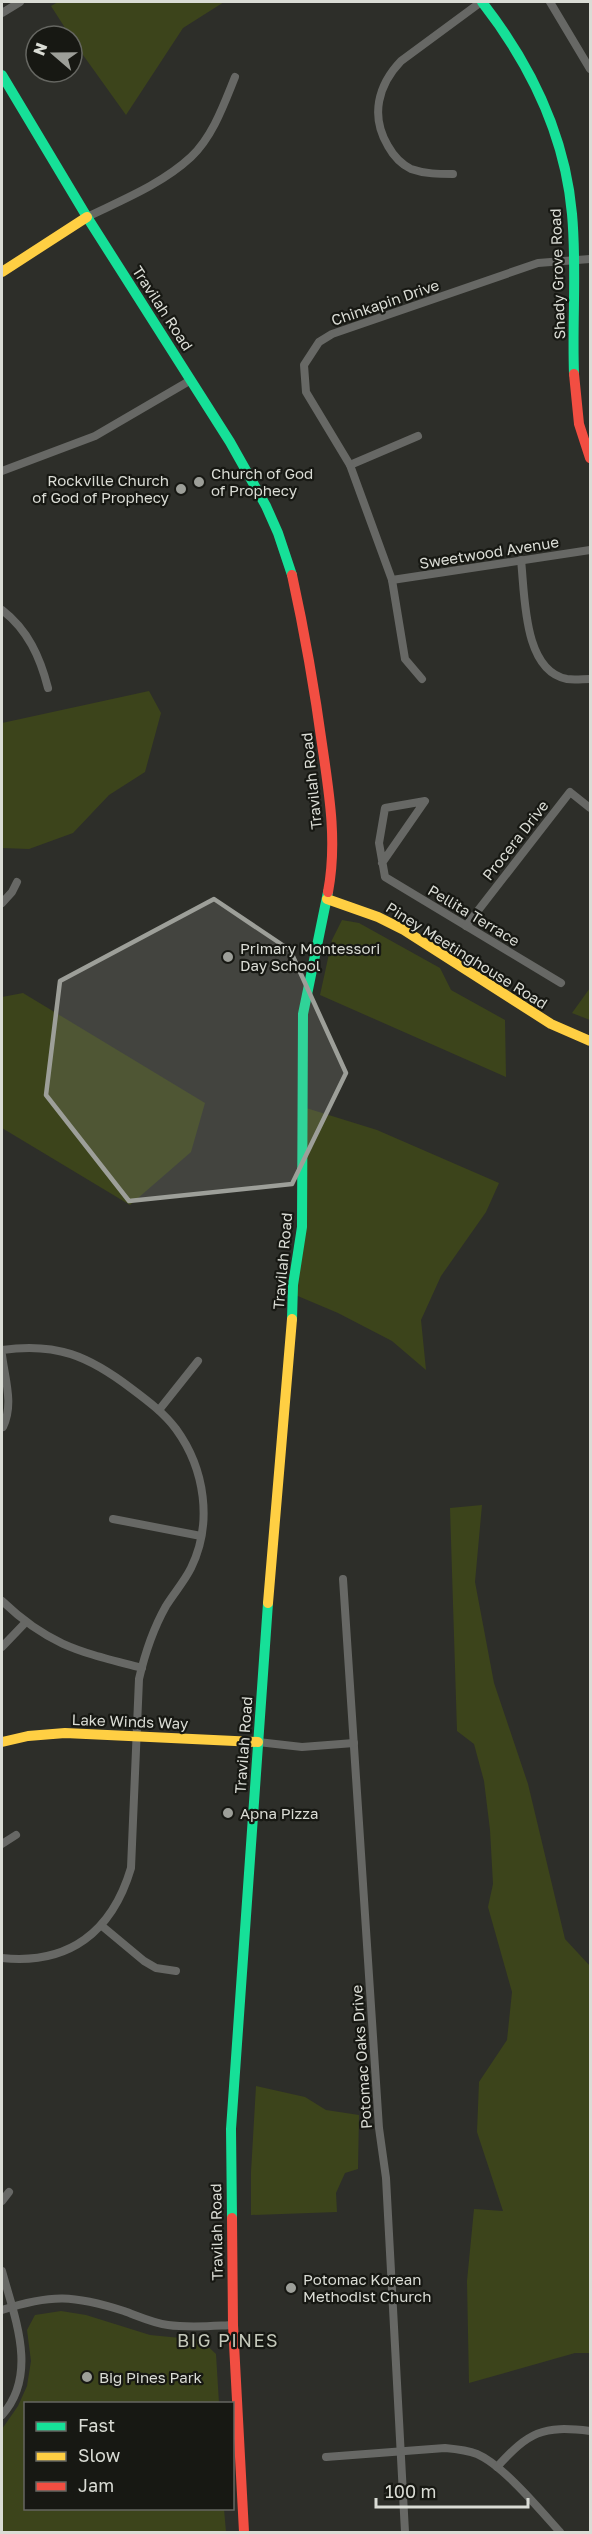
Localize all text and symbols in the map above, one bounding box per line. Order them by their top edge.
north arrow [24,24,84,84]
text: N [28,40,51,58]
street label: Shady Grove Road [546,208,568,340]
street label: Travilah Road [129,262,197,354]
street label: Chinkapin Drive [329,275,442,329]
place label: Church of God of Prophecy [211,464,313,499]
place label: Rockville Church of God of Prophecy [32,471,170,506]
marker: Church of God of Prophecy [192,475,206,489]
marker: Rockville Church of God of Prophecy [174,482,188,496]
street label: Sweetwood Avenue [418,532,560,572]
street label: Travilah Road [297,732,325,830]
street label: Procera Drive [478,796,552,884]
street label: Pellita Terrace [425,881,523,950]
street label: Piney Meetinghouse Road [383,898,551,1012]
place label: Primary Montessori Day School [240,939,380,974]
marker: Primary Montessori Day School [221,950,235,964]
street label: Travilah Road [269,1212,295,1310]
street label: Travilah Road [231,1696,255,1794]
street label: Lake Winds Way [71,1710,189,1732]
place label: Apna Pizza [240,1804,319,1822]
marker: Apna Pizza [221,1806,235,1820]
street label: Potomac Oaks Drive [347,1984,375,2130]
street label: Travilah Road [206,2183,226,2281]
place label: Potomac Korean Methodist Church [303,2270,431,2305]
marker: Potomac Korean Methodist Church [284,2281,298,2295]
district label: BIG PINES [177,2329,279,2351]
place label: Big Pines Park [99,2368,203,2386]
marker: Big Pines Park [80,2370,94,2384]
legend [24,2402,234,2510]
text: Fast [78,2414,115,2436]
text: Slow [78,2444,121,2466]
scale bar [376,2471,528,2509]
text: Jam [78,2474,114,2496]
text: 100 m [385,2480,436,2502]

